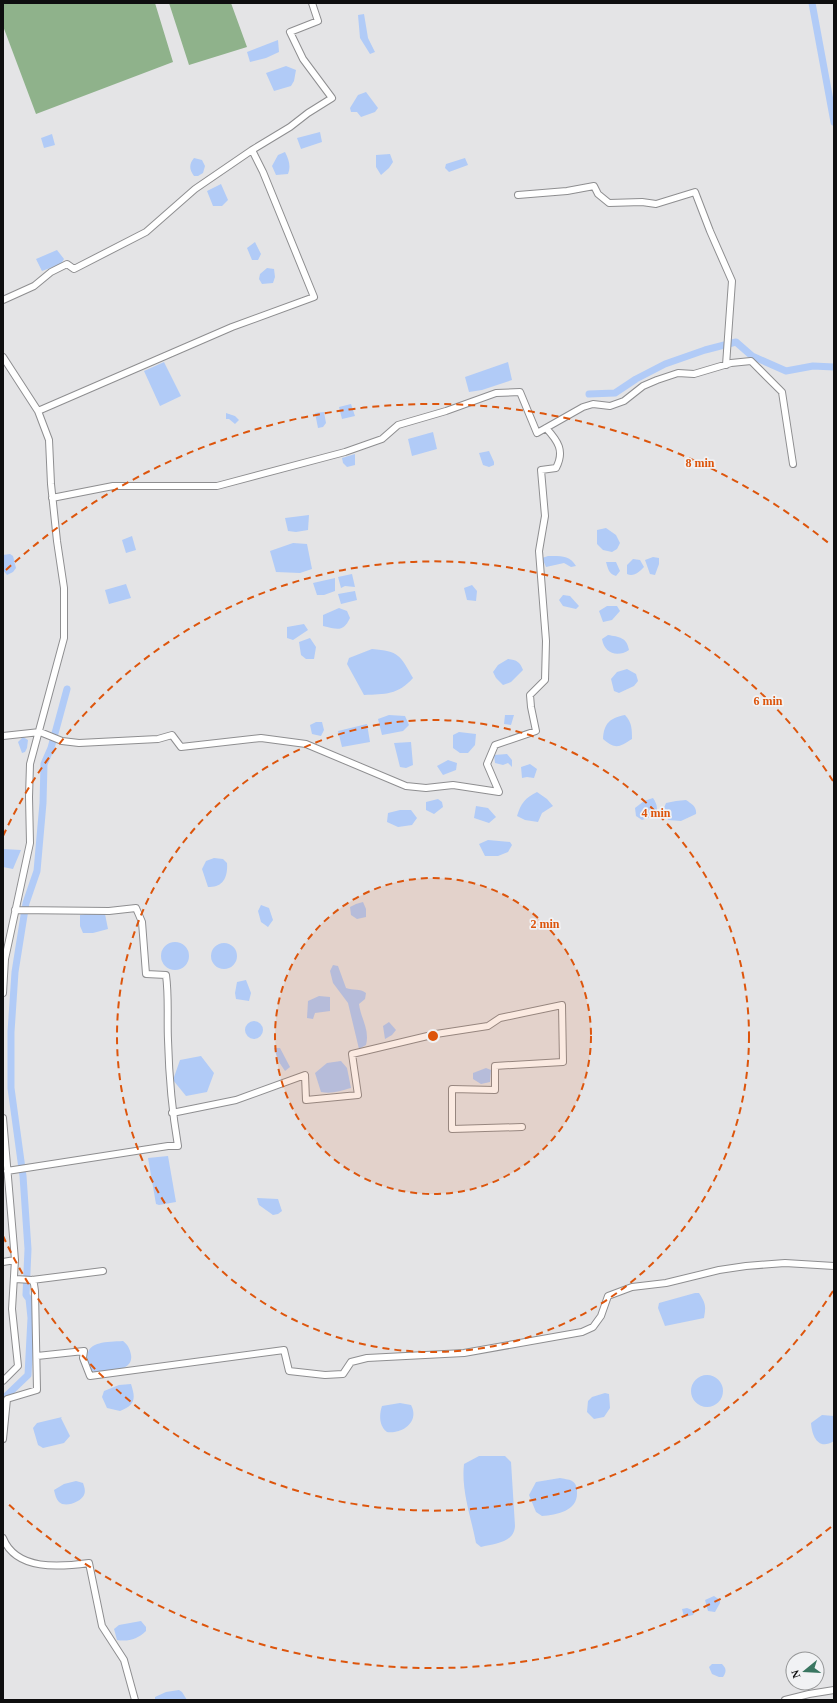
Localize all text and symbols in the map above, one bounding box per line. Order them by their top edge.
text: 8 min [685,456,715,470]
text: 6 min [753,694,783,708]
text: 4 min [641,806,671,820]
text: 2 min [530,917,560,931]
centre of rings [426,1029,440,1043]
north arrow [785,1651,825,1691]
text: N [789,1668,802,1680]

